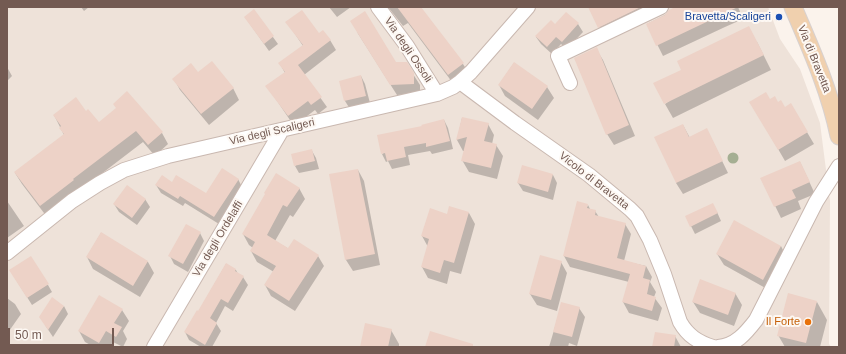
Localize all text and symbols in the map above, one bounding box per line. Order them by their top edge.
place label: Bravetta/Scaligeri [685,10,771,24]
marker: Bravetta/Scaligeri [774,12,784,22]
street label: Via degli Ossoli [381,15,435,85]
street label: Via di Bravetta [795,23,833,95]
street label: Via degli Scaligeri [228,116,316,148]
street label: Vicolo di Bravetta [556,150,632,212]
street label: Via degli Ordelaffi [190,199,246,279]
place label: Il Forte [766,315,800,329]
marker: Il Forte [803,317,813,327]
scale bar [10,320,116,346]
text: 50 m [15,328,42,342]

